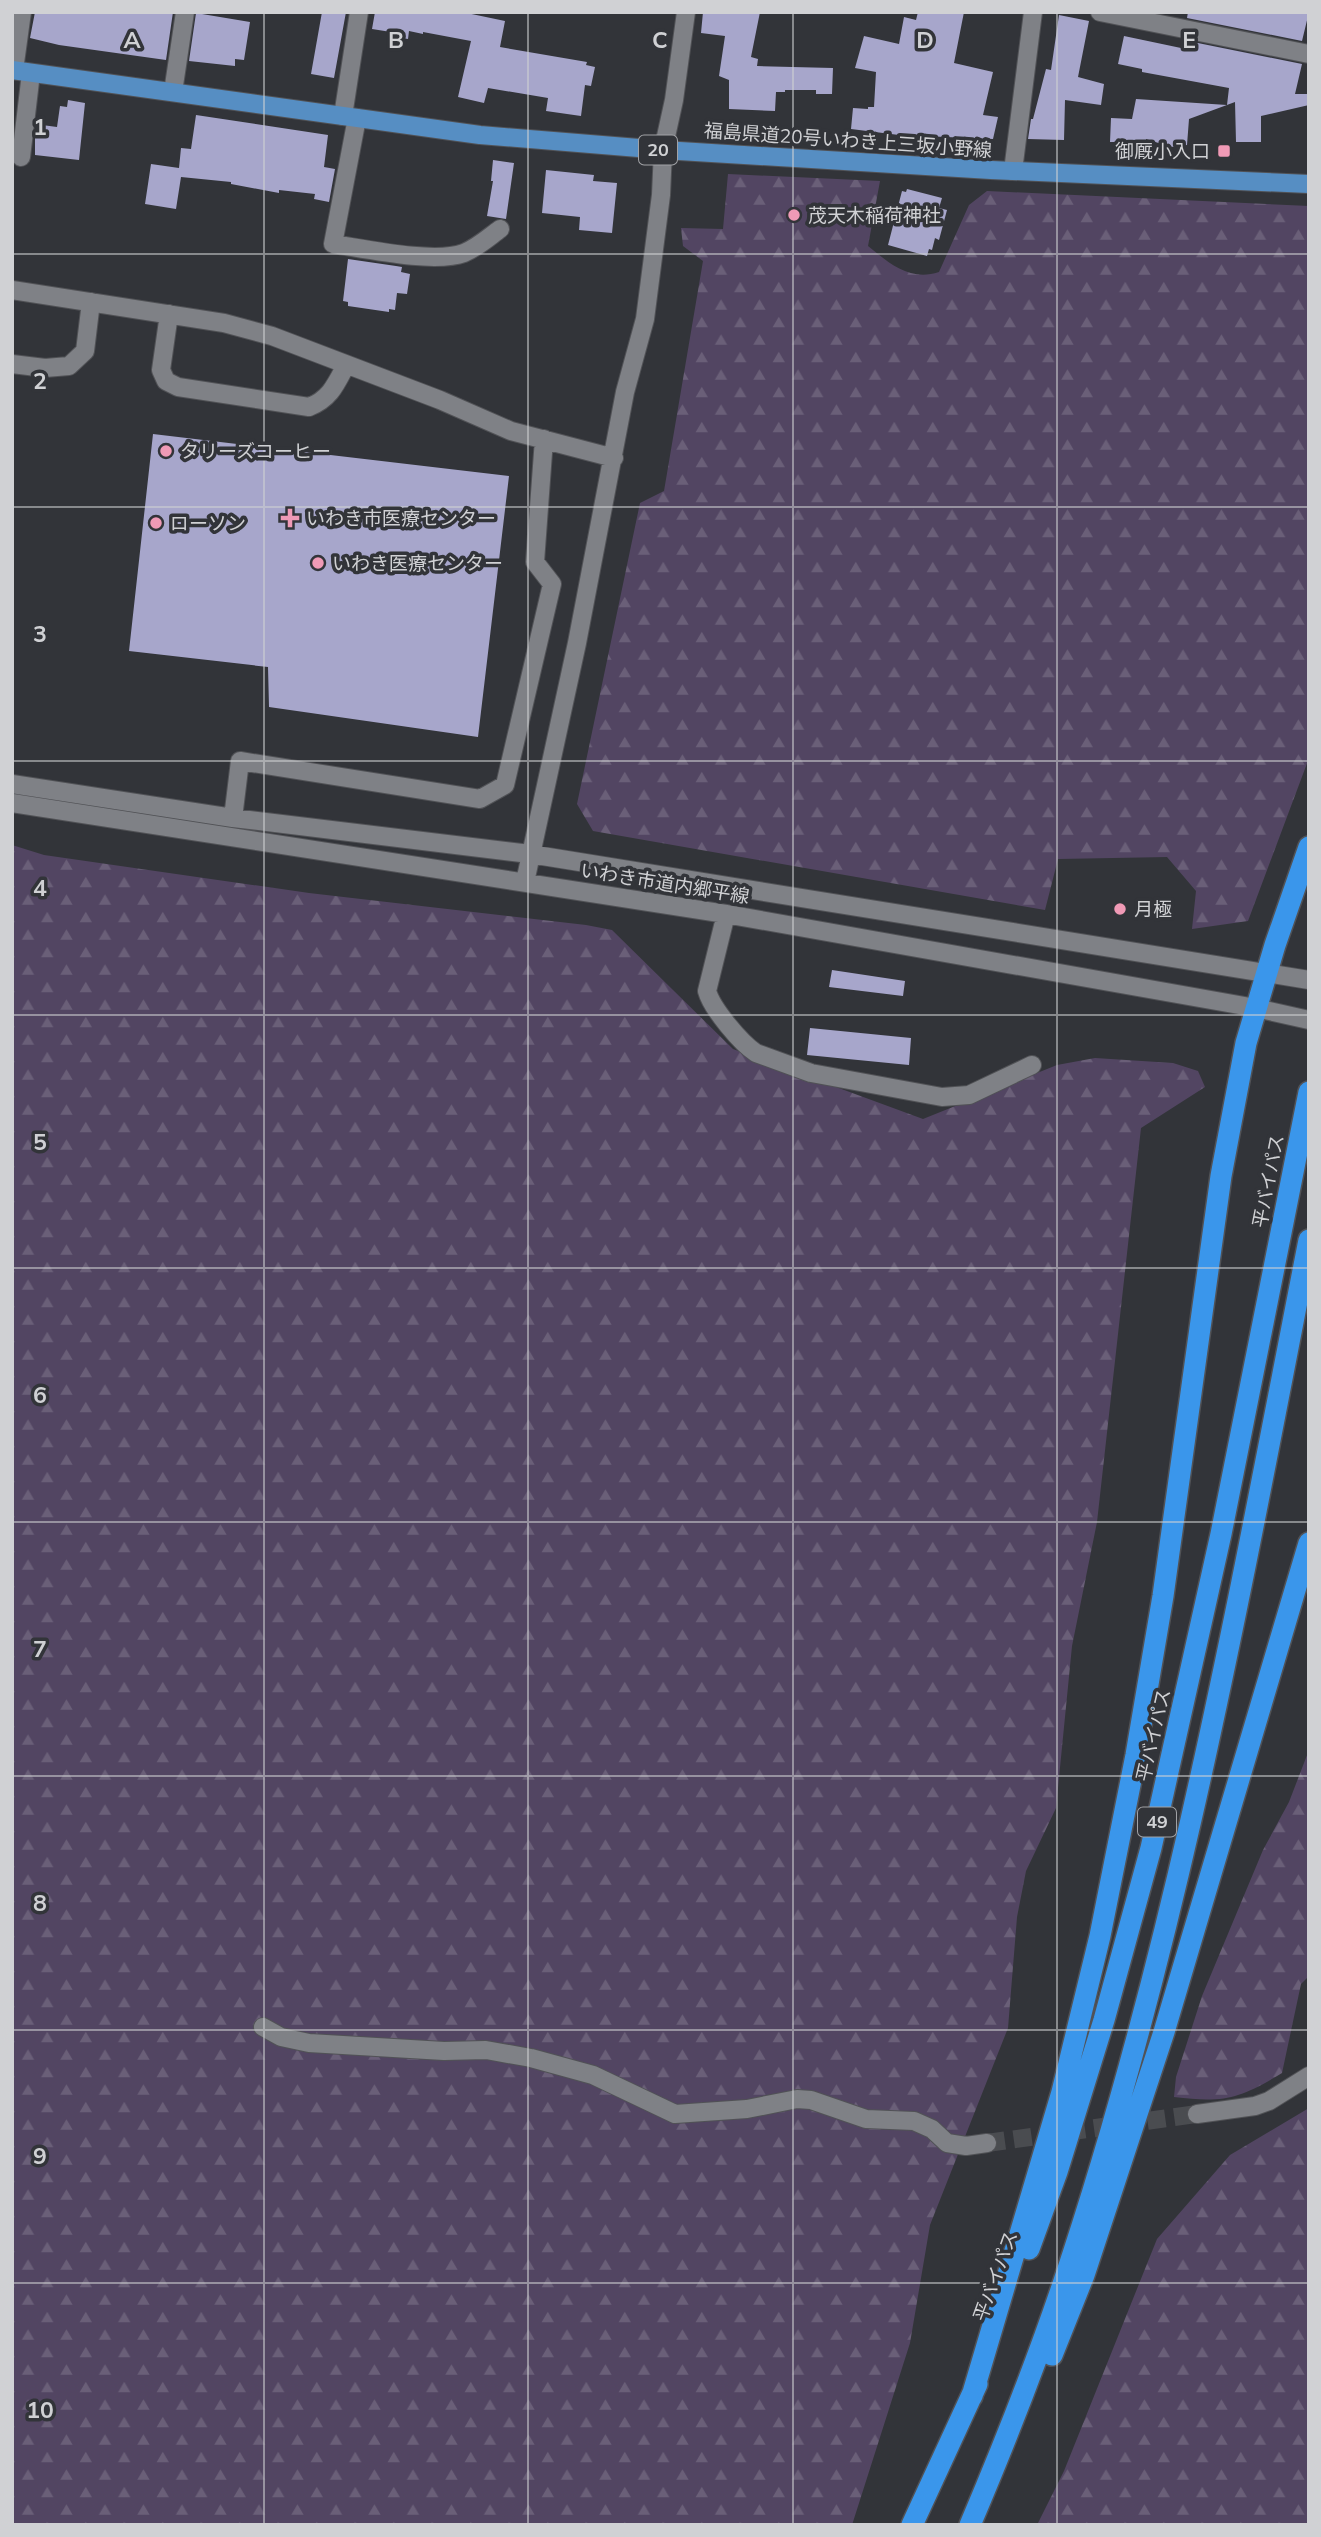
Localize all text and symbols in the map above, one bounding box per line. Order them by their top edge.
text: A [123,25,141,54]
text: B [388,25,404,54]
text: C [652,25,668,54]
text: D [916,25,934,54]
text: E [1182,25,1196,54]
text: 1 [33,112,47,141]
street label: 福島県道20号いわき上三坂小野線 [703,118,993,162]
road number: 20 [639,135,677,164]
place label: 御厩小入口 [1115,139,1210,163]
marker: 御厩小入口 [1216,143,1232,159]
place label: 茂天木稲荷神社 [808,203,941,227]
marker: 茂天木稲荷神社 [786,207,802,223]
text: 2 [33,366,47,395]
place label: タリーズコーヒー [180,439,331,463]
marker: タリーズコーヒー [158,443,174,459]
place label: いわき市医療センター [306,506,496,530]
marker: いわき市医療センター [280,508,300,528]
place label: ローソン [170,511,246,535]
marker: ローソン [148,515,164,531]
place label: いわき医療センター [332,551,503,575]
marker: いわき医療センター [310,555,326,571]
text: 3 [33,619,47,648]
street label: いわき市道内郷平線 [579,858,751,908]
text: 4 [33,873,47,902]
place label: 月極 [1134,897,1172,921]
marker: 月極 [1112,901,1128,917]
text: 5 [33,1127,47,1156]
street label: 平バイパス [1247,1132,1289,1230]
text: 6 [33,1380,47,1409]
text: 7 [33,1634,47,1663]
street label: 平バイパス [1131,1686,1175,1784]
road number: 49 [1138,1808,1176,1836]
text: 8 [33,1888,47,1917]
text: 9 [33,2141,47,2170]
street label: 平バイパス [968,2227,1022,2325]
text: 10 [26,2395,54,2424]

